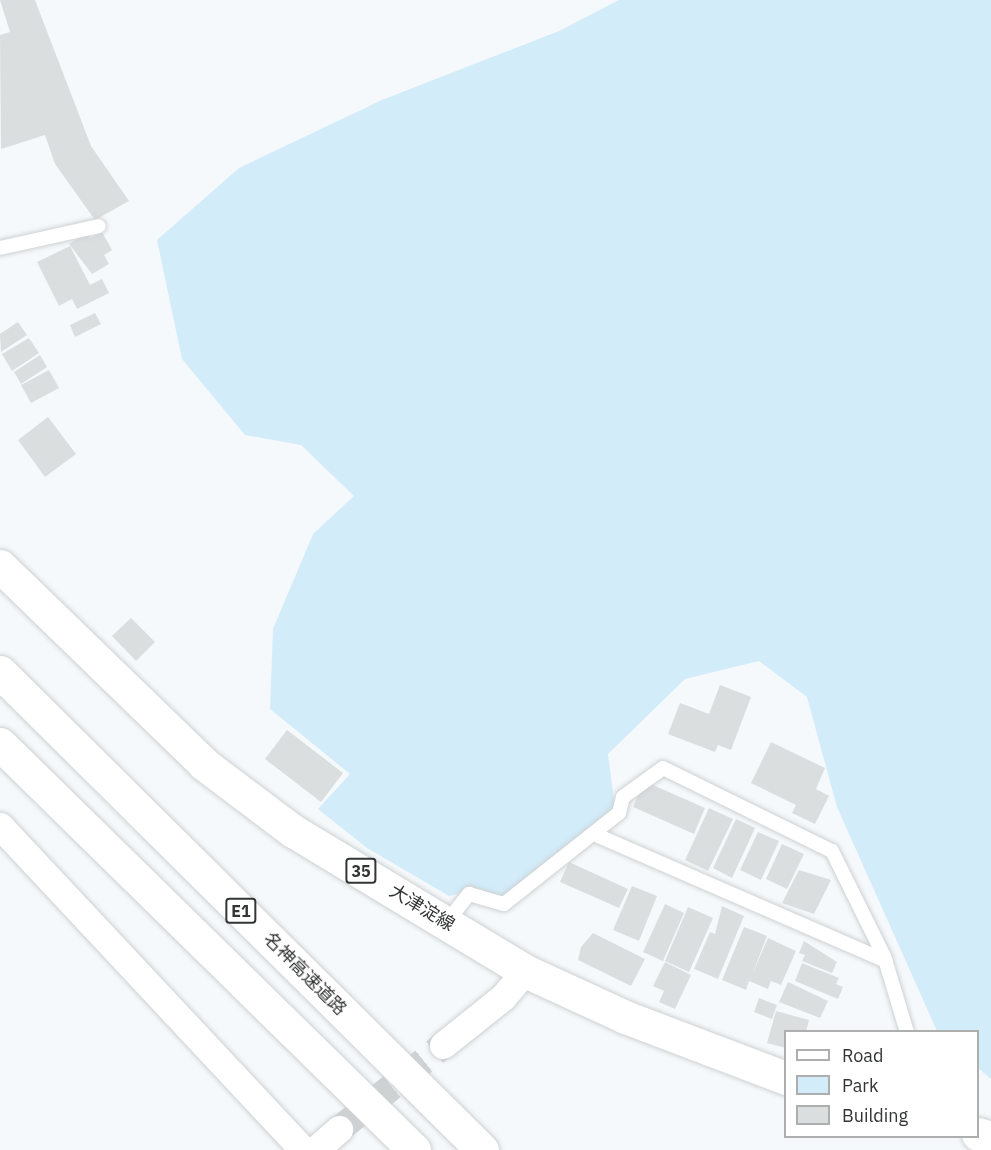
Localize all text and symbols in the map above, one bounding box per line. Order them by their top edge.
road number: 35 [344,858,378,884]
street label: 大津淀線 [386,880,458,936]
road number: E1 [224,898,258,924]
street label: 名神高速道路 [259,928,351,1020]
legend [784,1030,979,1138]
text: Road [842,1044,883,1067]
text: Park [842,1074,878,1097]
text: Building [842,1104,908,1127]

